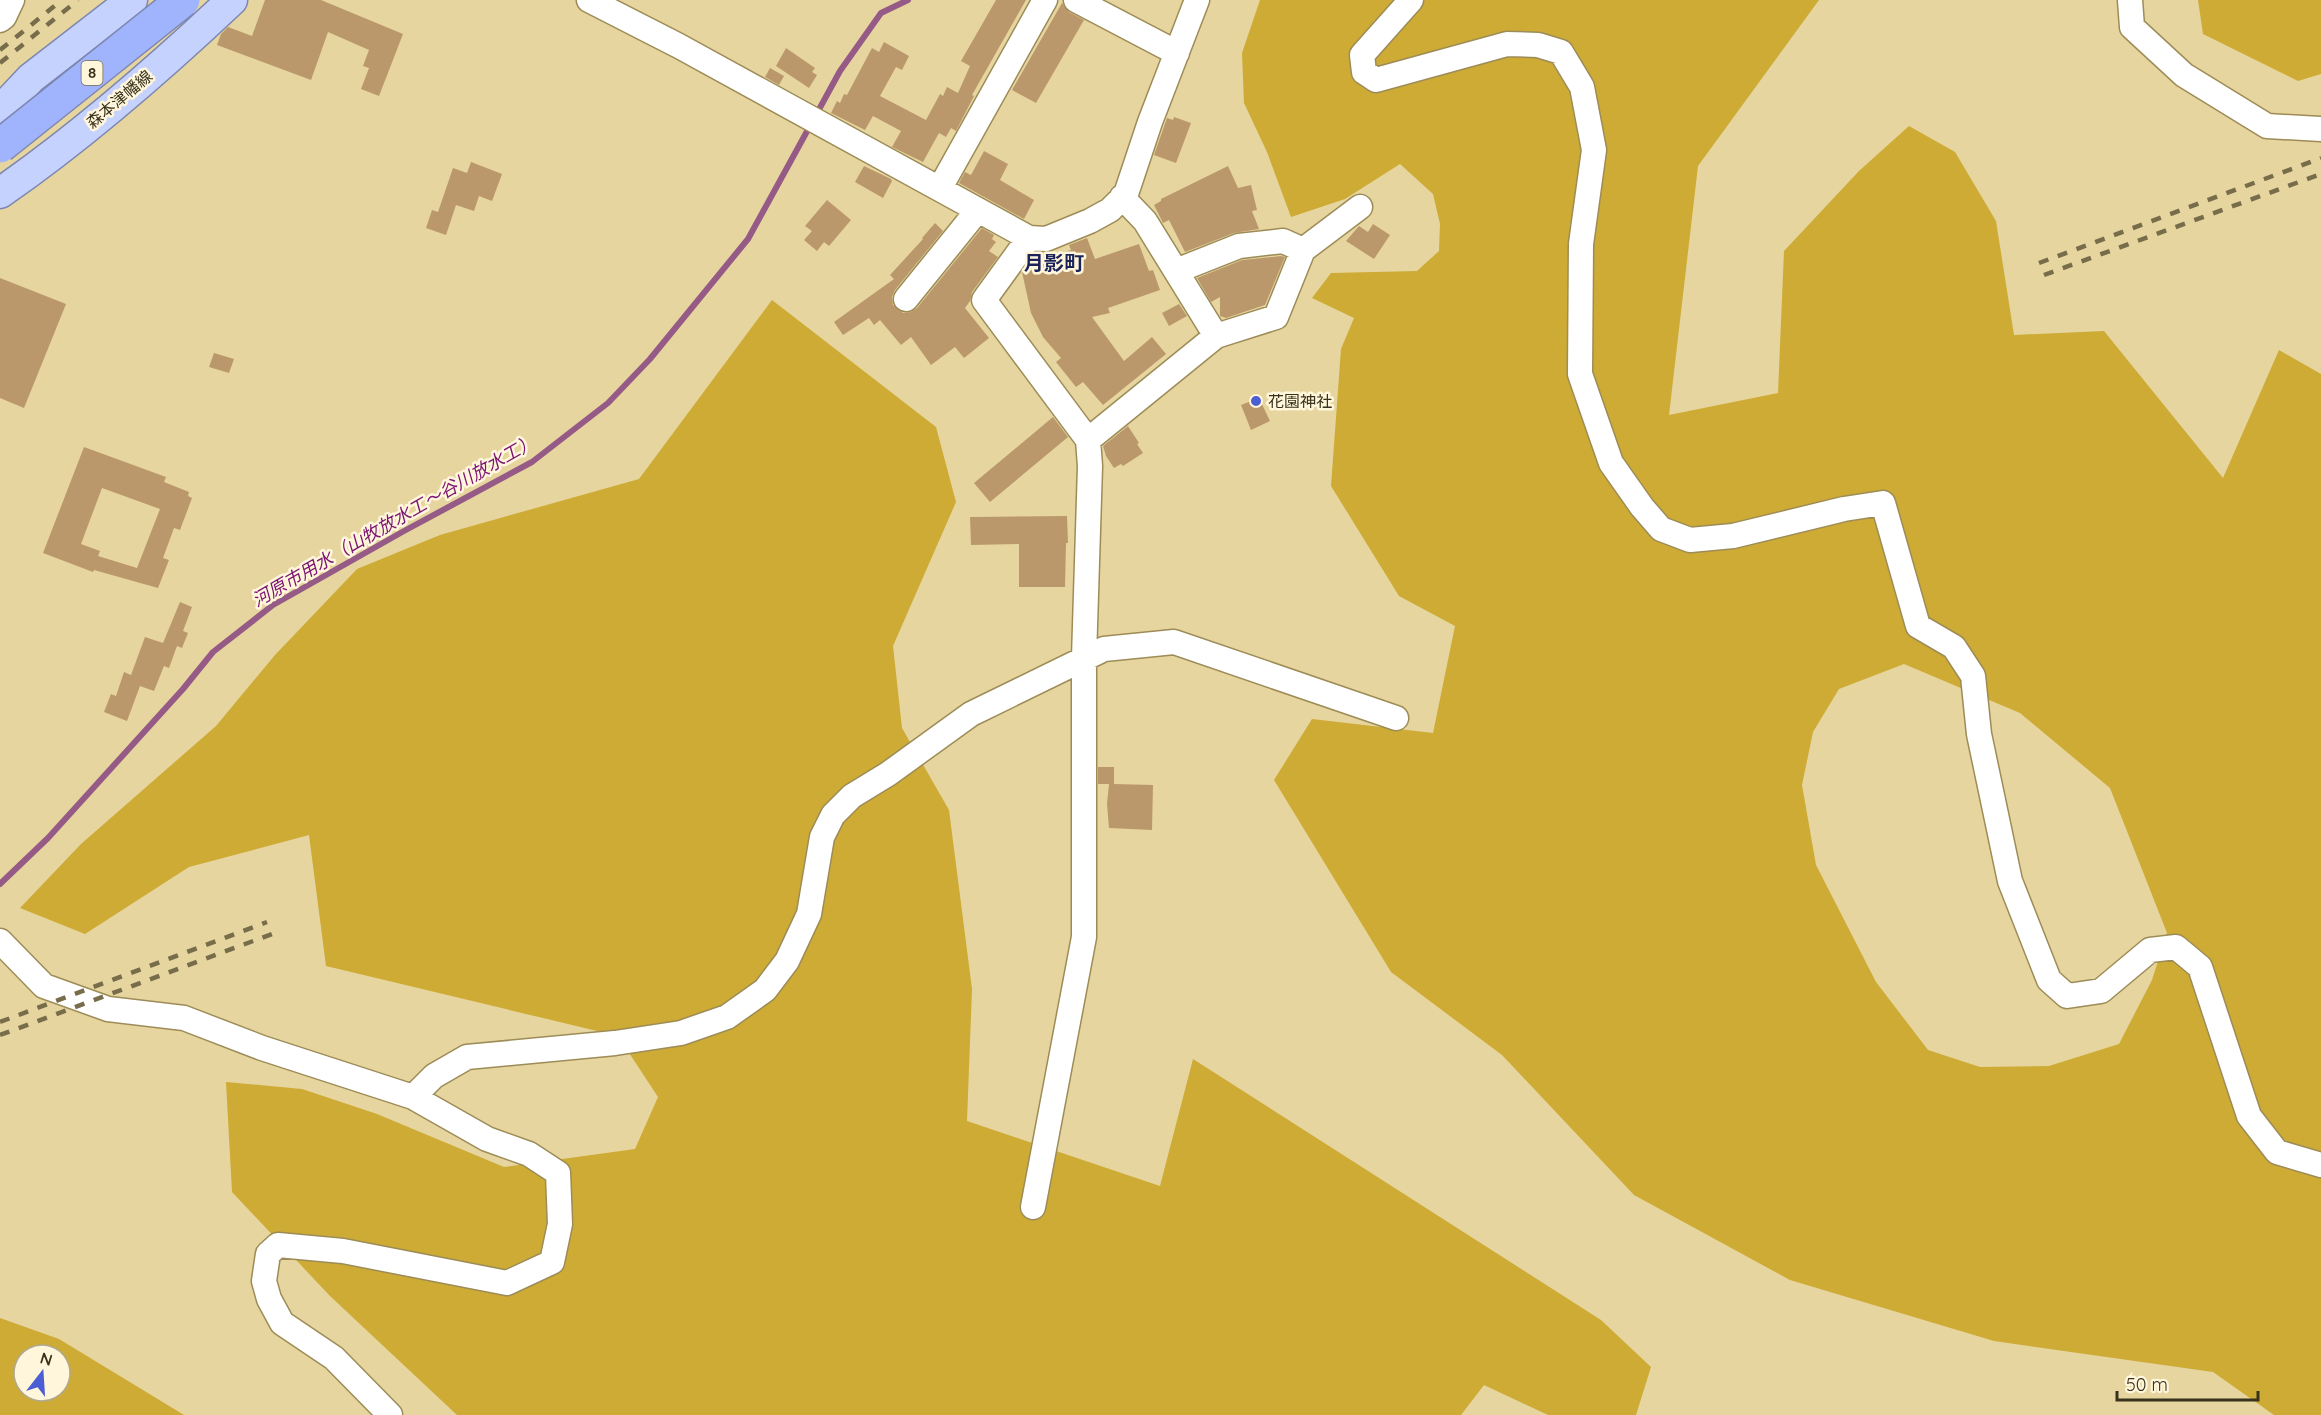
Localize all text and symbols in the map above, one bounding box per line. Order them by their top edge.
road number: 8 [82,61,103,85]
street label: 森本津幡線 [82,66,156,132]
district label: 月影町 [1024,250,1084,275]
place label: 花園神社 [1268,391,1332,411]
marker: 花園神社 [1249,394,1263,408]
water label: 河原市用水（山牧放水工～谷川放水工） [248,430,540,612]
north arrow [12,1343,72,1403]
text: N [38,1347,55,1370]
scale bar [2117,1364,2258,1402]
text: 50 m [2126,1373,2168,1396]

